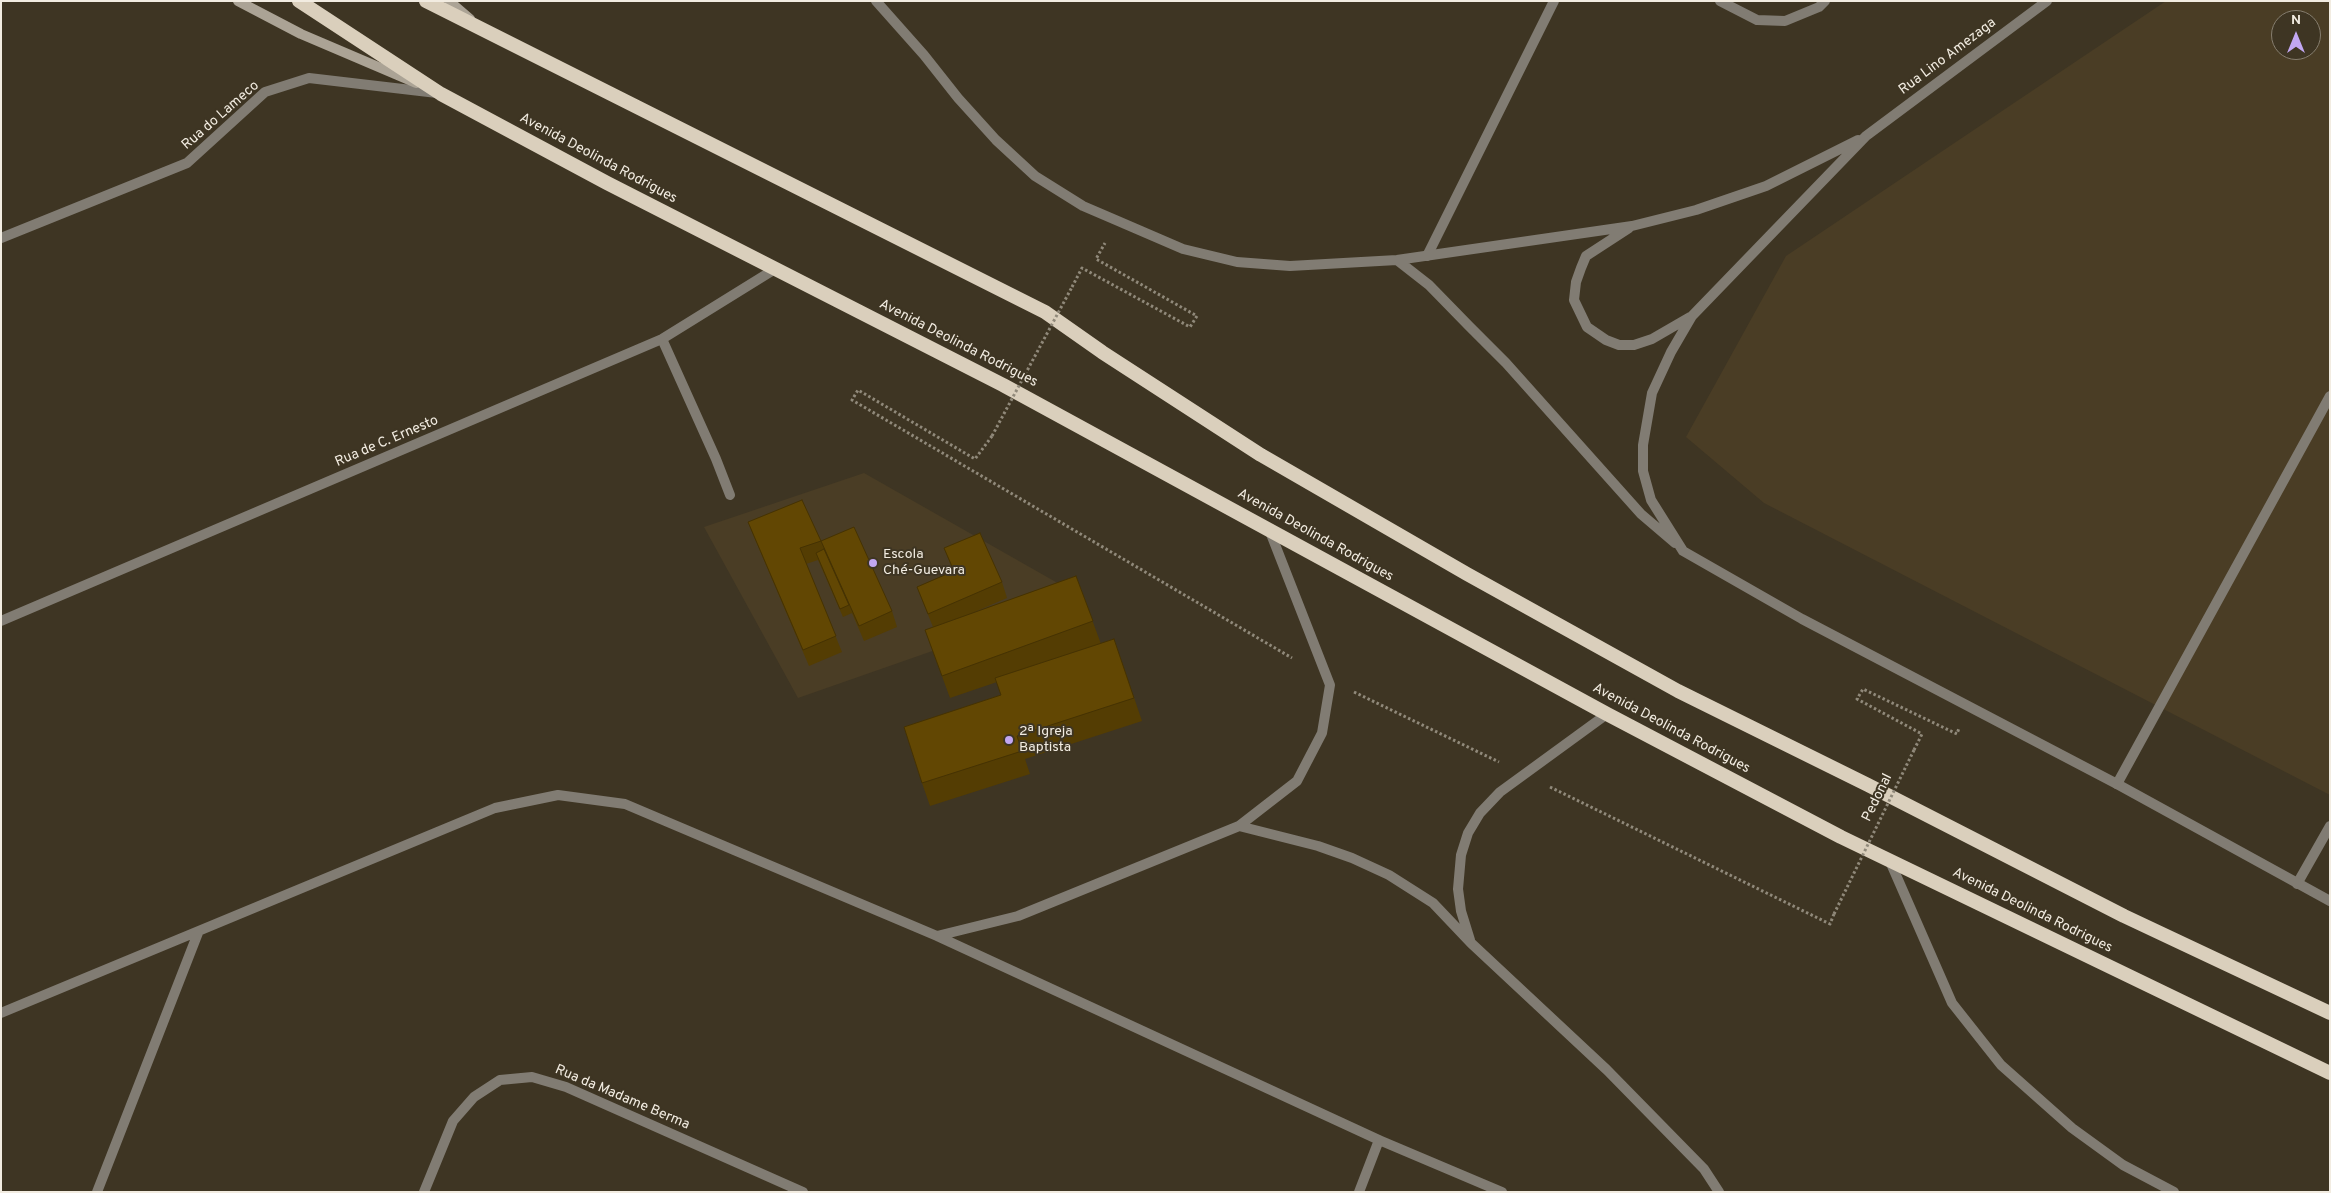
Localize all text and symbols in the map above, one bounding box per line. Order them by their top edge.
north arrow [2271,10,2321,60]
text: N [2291,12,2301,29]
street label: Rua Lino Amezaga [1896,15,2000,99]
street label: Rua do Lameco [179,78,263,154]
street label: Avenida Deolinda Rodrigues [516,110,680,208]
street label: Avenida Deolinda Rodrigues [876,297,1040,391]
street label: Rua de C. Ernesto [333,413,441,471]
street label: Avenida Deolinda Rodrigues [1234,486,1396,586]
place label: Escola Ché-Guevara [883,547,965,580]
marker: Escola Ché-Guevara [867,557,879,569]
street label: Avenida Deolinda Rodrigues [1589,680,1753,778]
place label: 2ª Igreja Baptista [1019,724,1073,756]
marker: 2ª Igreja Baptista [1003,734,1015,746]
street label: Pedonal [1859,771,1897,825]
street label: Avenida Deolinda Rodrigues [1949,865,2115,957]
street label: Rua da Madame Berma [552,1062,692,1134]

